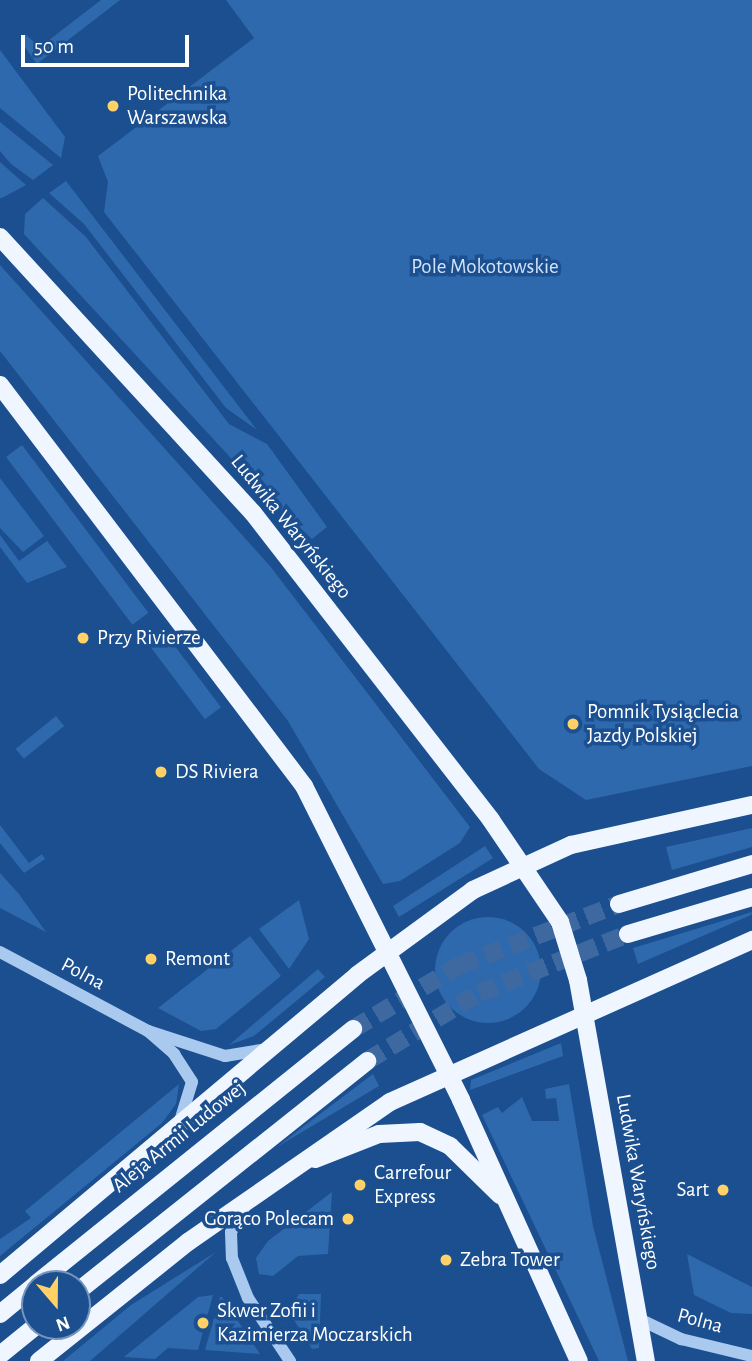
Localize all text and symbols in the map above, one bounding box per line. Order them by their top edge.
scale bar [24,21,192,65]
text: 50 m [34,36,74,57]
place label: Politechnika Warszawska [127,81,228,131]
marker: Politechnika Warszawska [105,98,121,114]
park label: Pole Mokotowskie [411,254,559,280]
street label: Ludwika Waryńskiego [225,450,357,604]
place label: Przy Rivierze [97,625,201,651]
marker: Przy Rivierze [75,630,91,646]
place label: Pomnik Tysiąclecia Jazdy Polskiej [587,699,739,749]
marker: Pomnik Tysiąclecia Jazdy Polskiej [565,716,581,732]
place label: DS Riviera [175,759,259,785]
marker: DS Riviera [153,764,169,780]
place label: Remont [165,946,230,972]
marker: Remont [143,951,159,967]
street label: Polna [57,952,109,996]
street label: Aleja Armii Ludowej [107,1076,251,1198]
street label: Ludwika Waryńskiego [610,1092,666,1272]
place label: Carrefour Express [374,1160,451,1210]
marker: Carrefour Express [352,1177,368,1193]
place label: Sart [677,1177,709,1203]
marker: Sart [715,1182,731,1198]
place label: Gorąco Polecam [204,1206,334,1232]
marker: Gorąco Polecam [340,1211,356,1227]
place label: Zebra Tower [460,1247,560,1273]
marker: Zebra Tower [438,1252,454,1268]
north arrow [21,1270,91,1340]
place label: Skwer Zofii i Kazimierza Moczarskich [217,1298,413,1348]
street label: Polna [674,1303,726,1339]
text: N [53,1312,72,1335]
marker: Skwer Zofii i Kazimierza Moczarskich [195,1315,211,1331]

